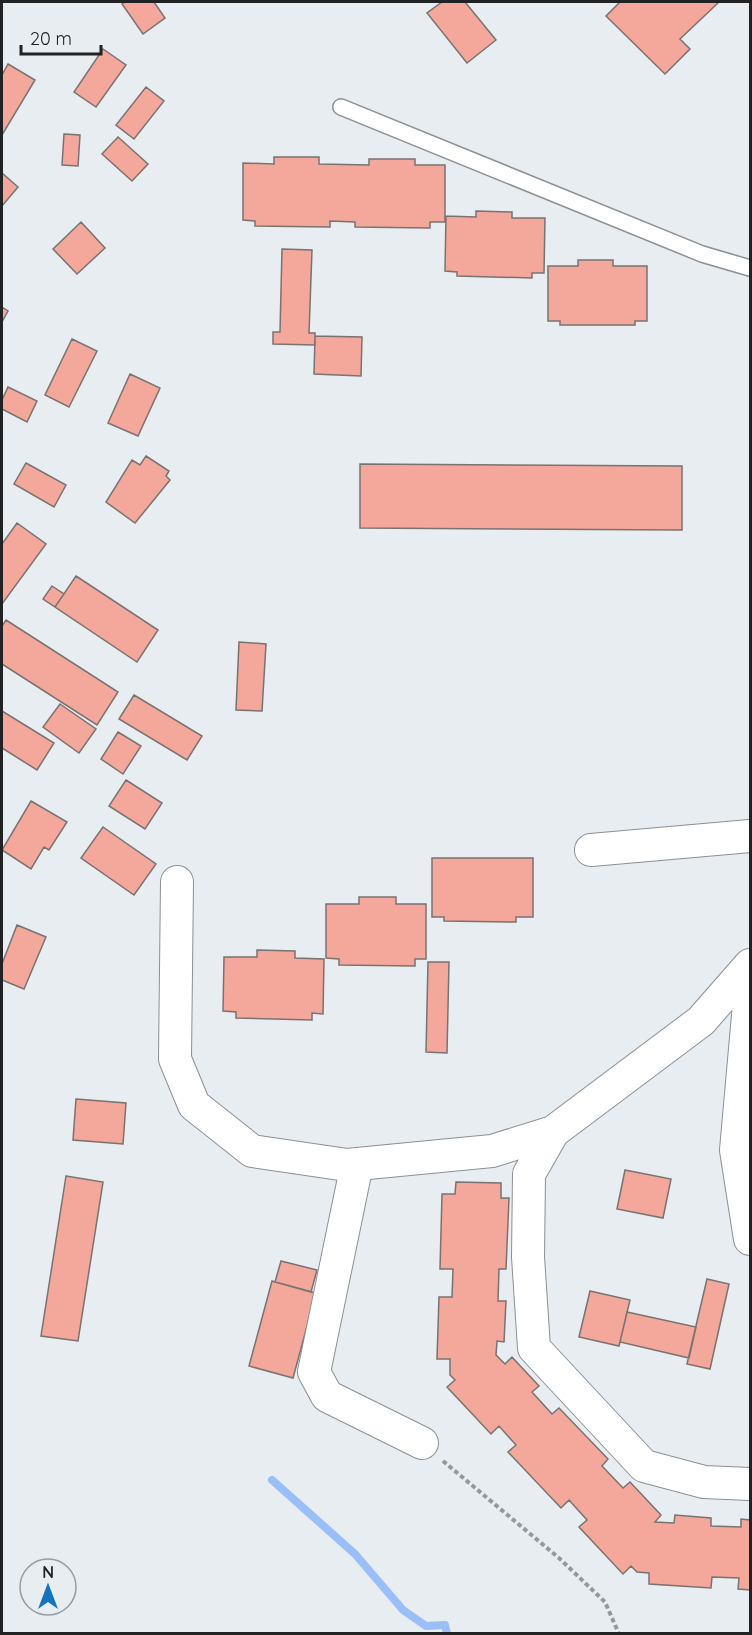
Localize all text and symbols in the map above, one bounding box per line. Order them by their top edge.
scale bar [21,18,100,56]
text: 20 m [30,27,72,50]
north arrow [18,1557,78,1617]
text: N [42,1562,54,1582]

